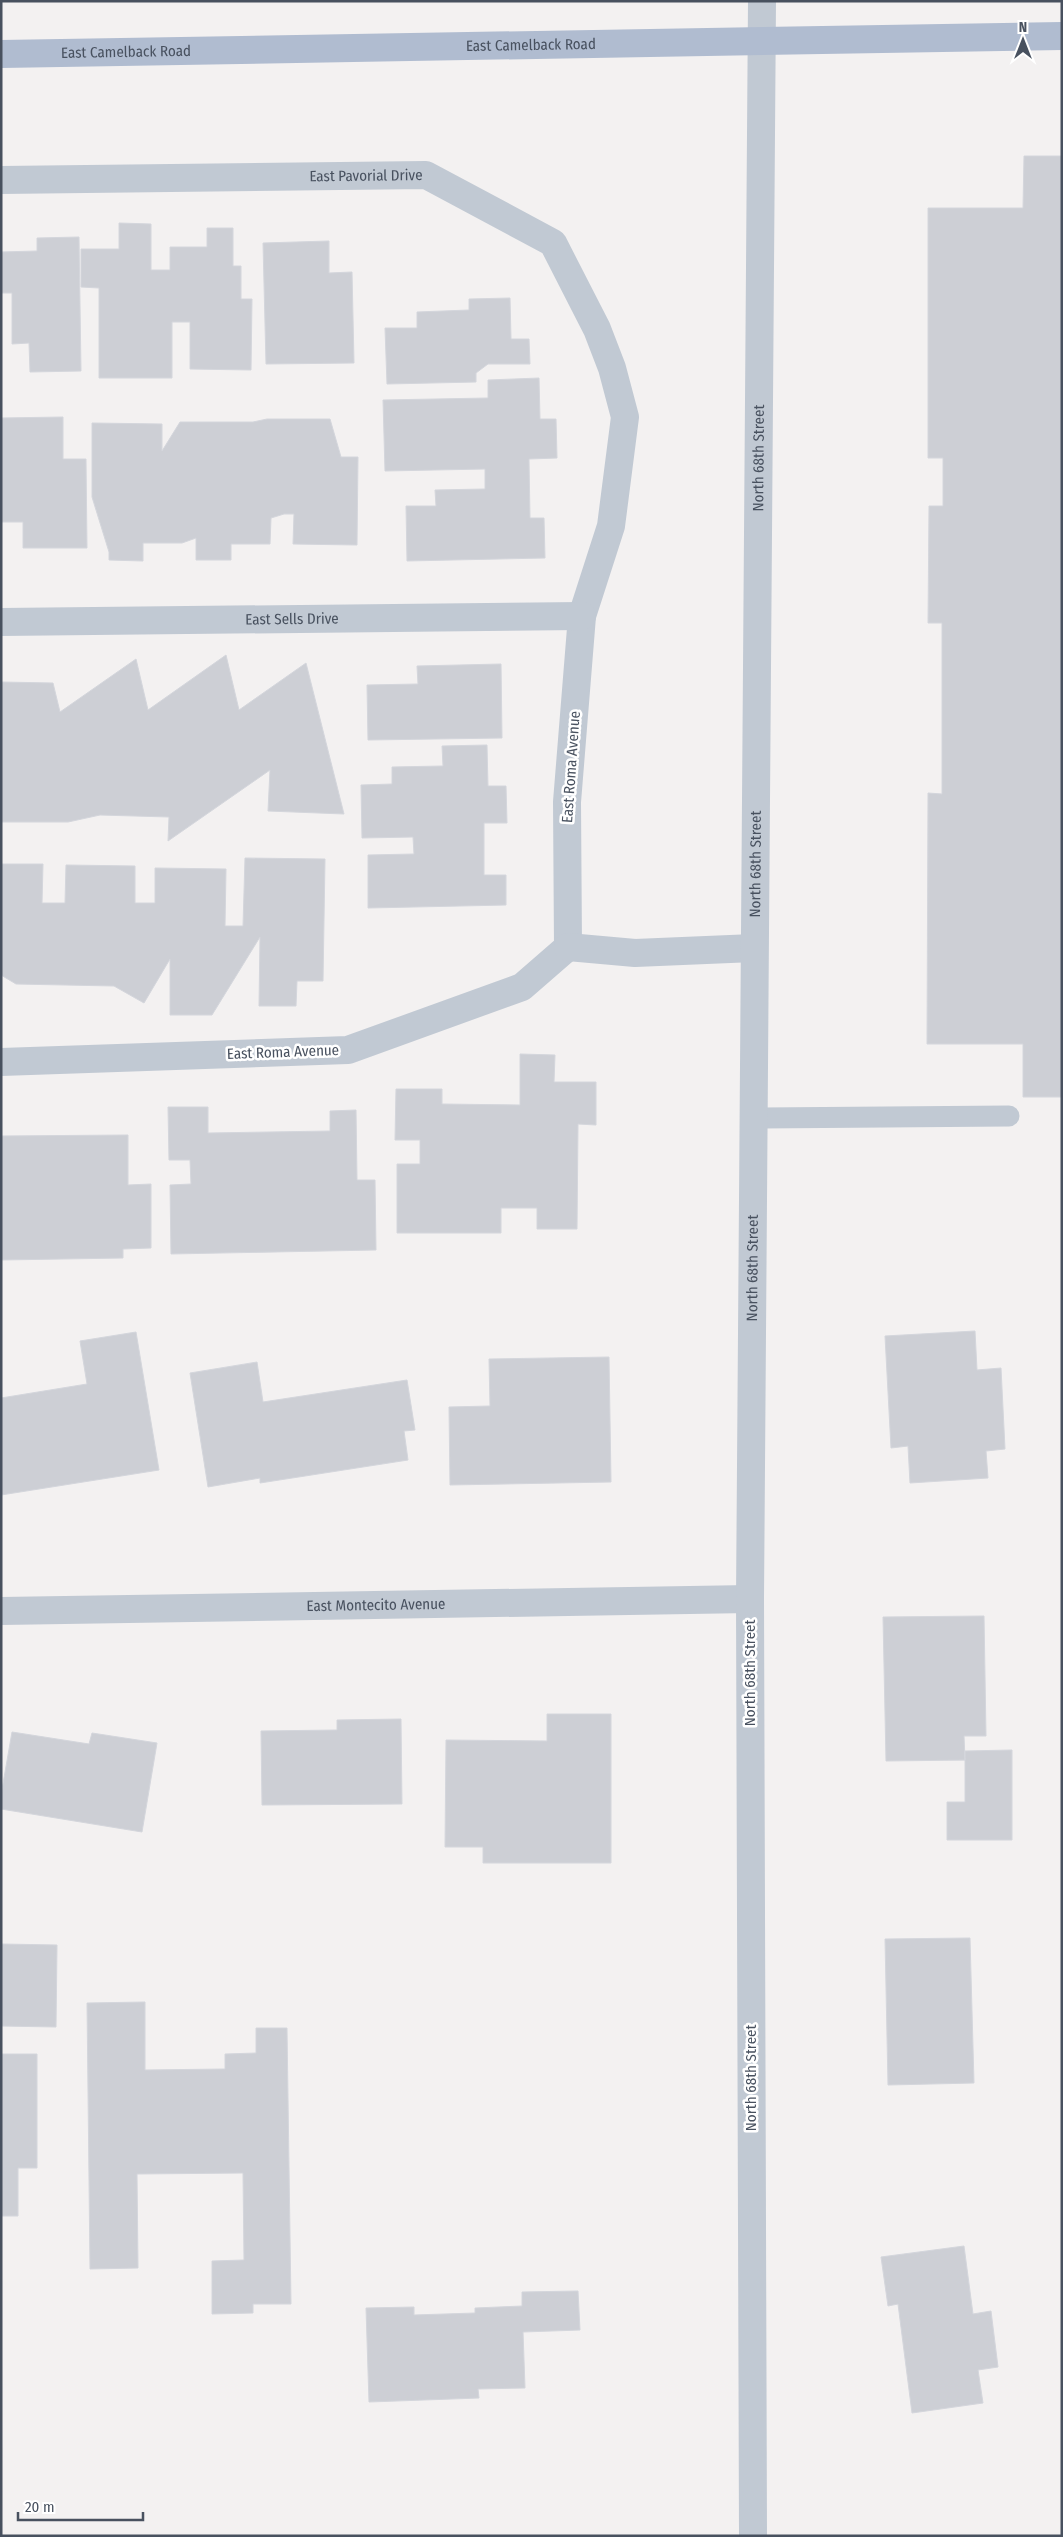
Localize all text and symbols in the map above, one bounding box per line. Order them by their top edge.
north arrow [998,15,1048,65]
text: N [1019,19,1027,36]
street label: East Camelback Road [466,35,596,55]
street label: East Camelback Road [61,42,191,62]
street label: East Pavorial Drive [309,166,423,185]
street label: North 68th Street [749,404,768,512]
street label: East Sells Drive [245,610,339,628]
street label: East Roma Avenue [558,710,584,824]
street label: North 68th Street [746,810,765,918]
street label: East Roma Avenue [227,1041,339,1063]
street label: North 68th Street [743,1214,762,1322]
street label: East Montecito Avenue [306,1595,446,1615]
street label: North 68th Street [741,1620,759,1726]
street label: North 68th Street [742,2025,760,2131]
scale bar [18,2490,142,2522]
text: 20 m [25,2498,55,2516]

